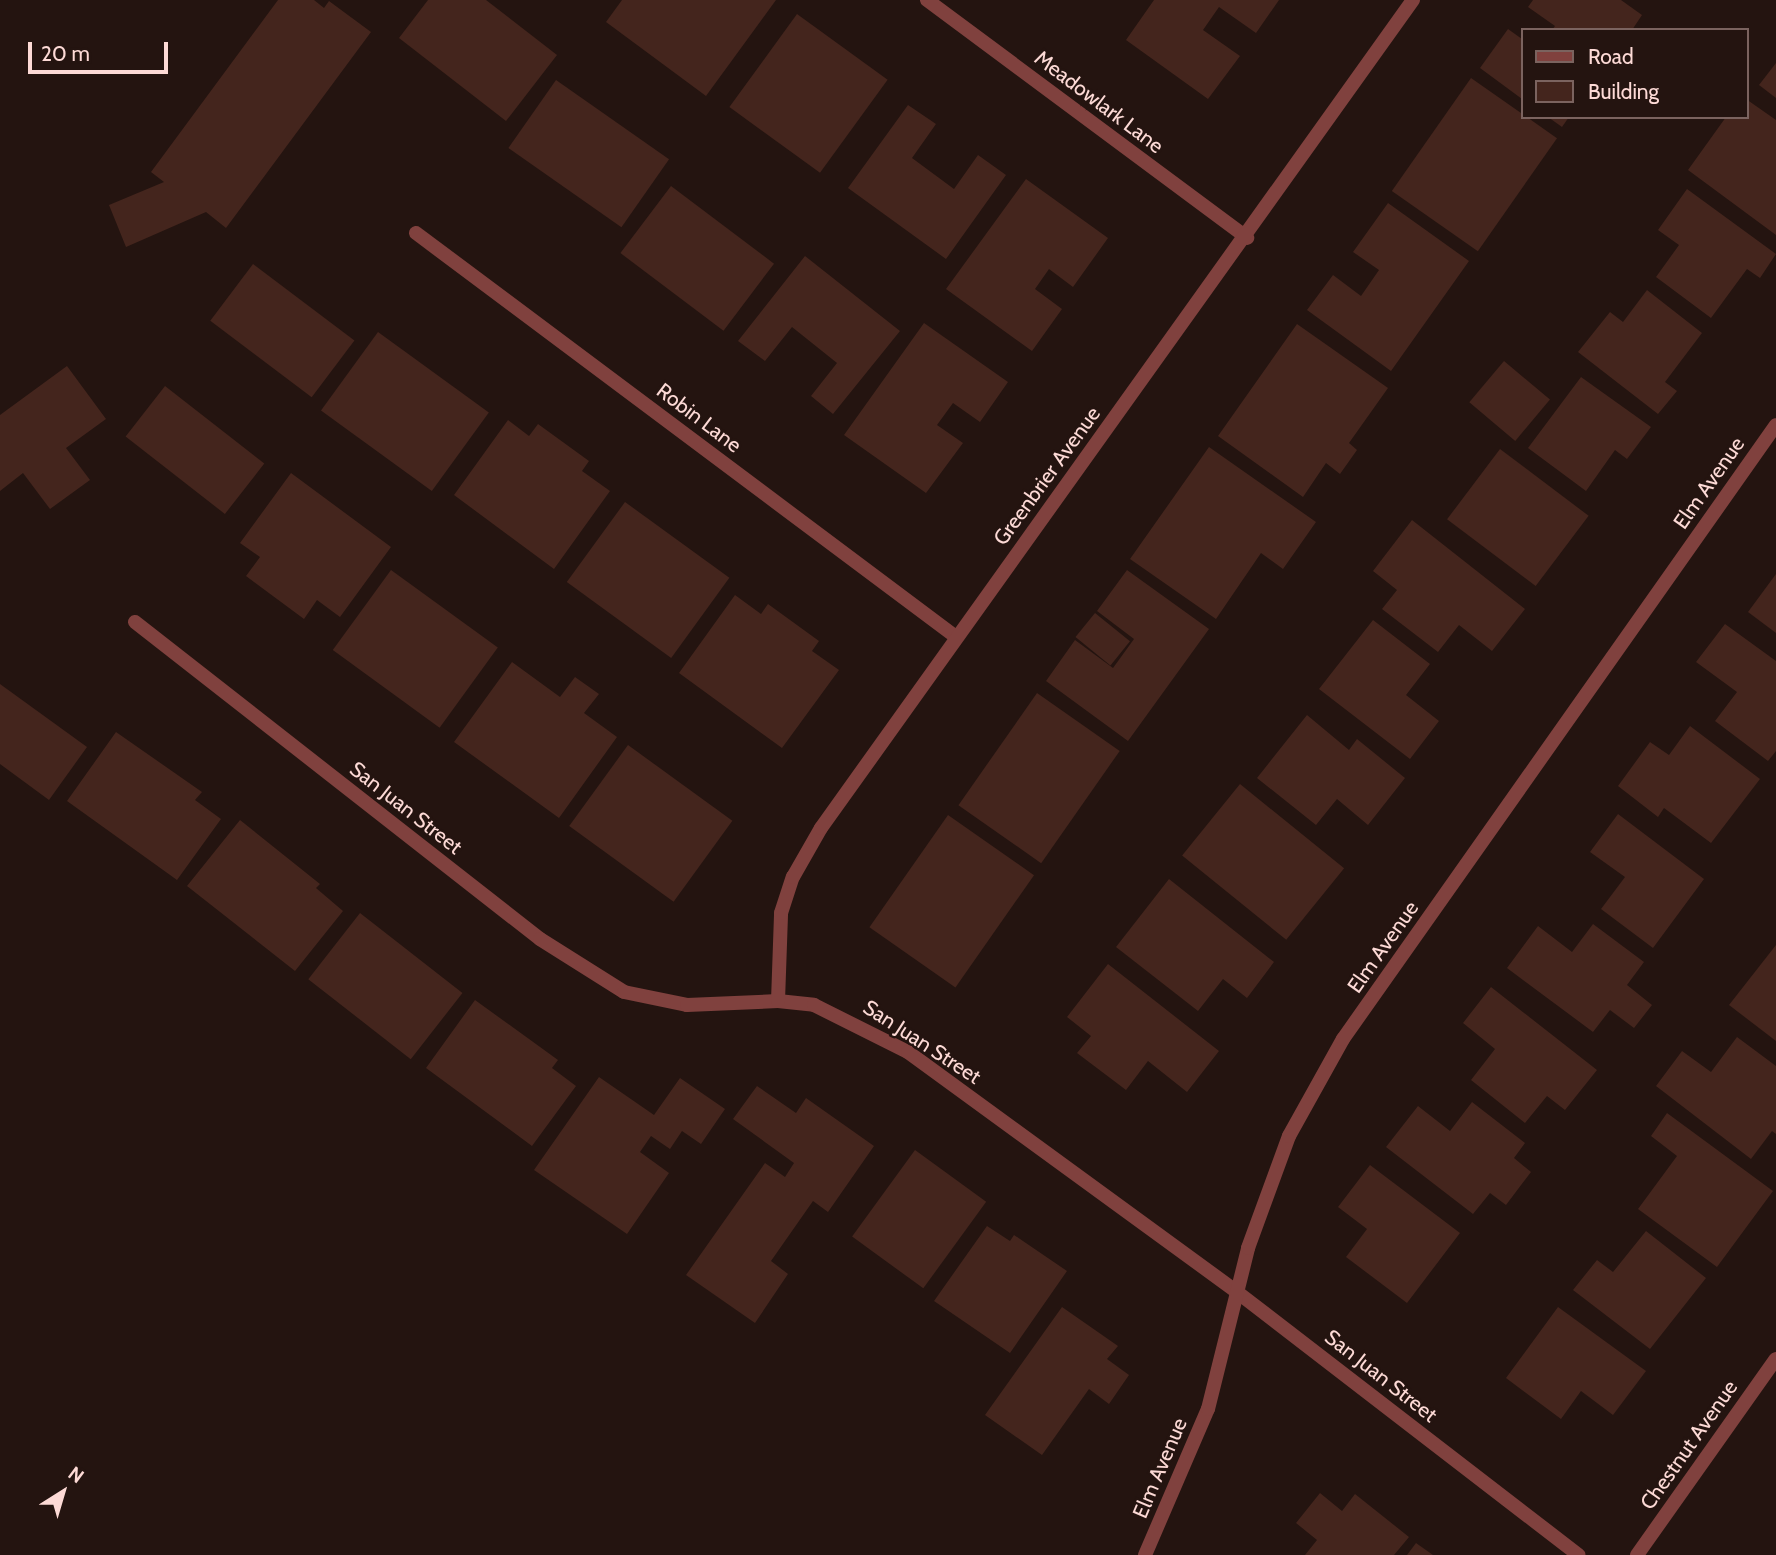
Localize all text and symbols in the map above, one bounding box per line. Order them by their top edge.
scale bar [32,28,172,72]
legend [1520,28,1748,119]
text: 20 m [41,41,90,66]
text: Road [1588,44,1634,69]
street label: Meadowlark Lane [1030,45,1168,159]
text: Building [1588,79,1659,104]
street label: Robin Lane [652,378,746,458]
street label: Greenbrier Avenue [988,402,1106,550]
street label: Elm Avenue [1668,432,1750,534]
street label: San Juan Street [345,756,467,860]
street label: Elm Avenue [1342,896,1424,998]
street label: San Juan Street [858,995,986,1089]
street label: San Juan Street [1320,1324,1442,1428]
street label: Chestnut Avenue [1635,1376,1743,1514]
street label: Elm Avenue [1128,1414,1192,1522]
north arrow [28,1457,98,1527]
text: N [64,1462,88,1488]

